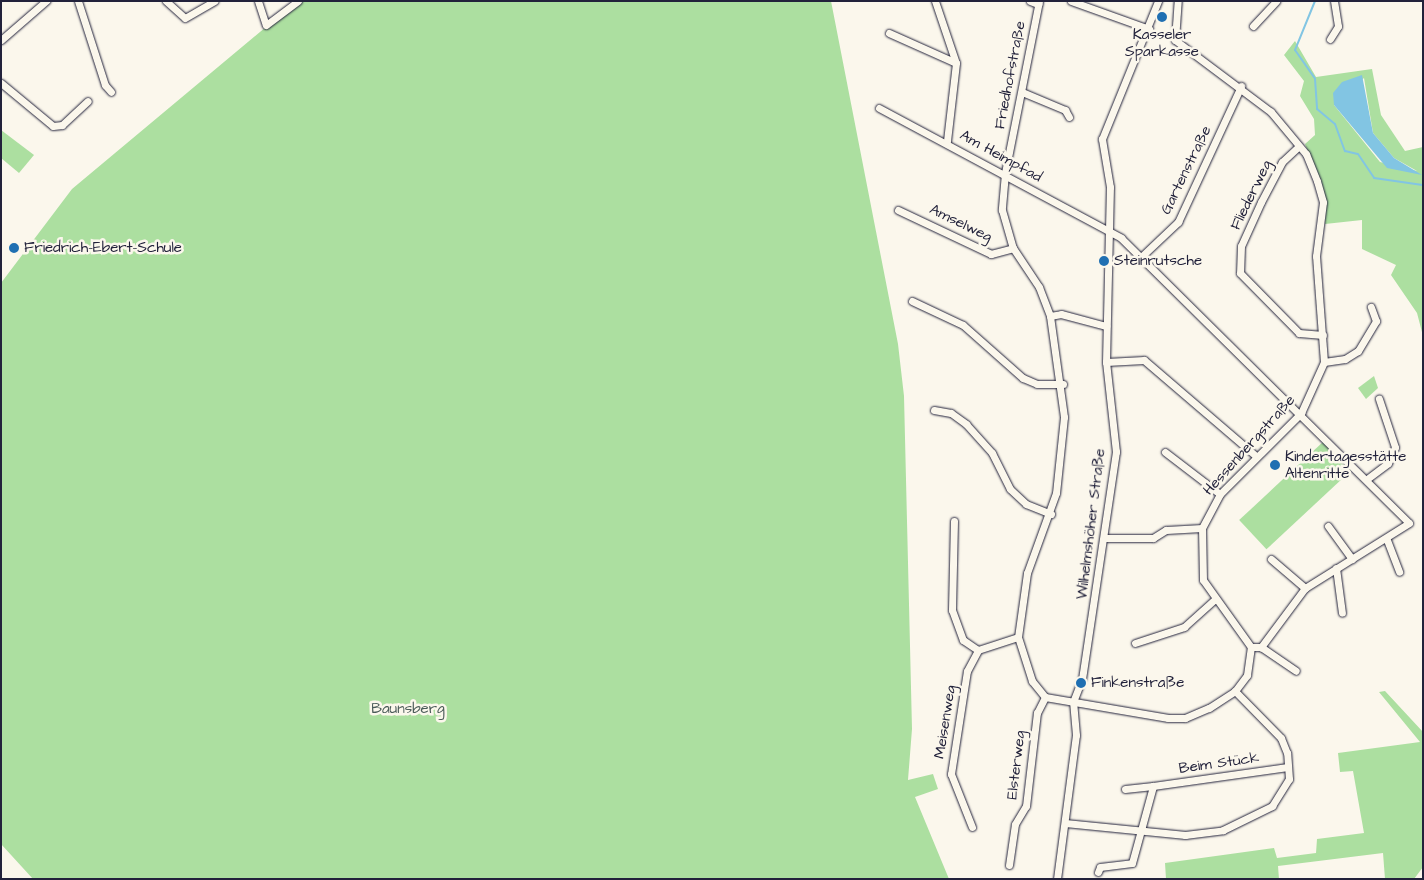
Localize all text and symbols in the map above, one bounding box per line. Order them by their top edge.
marker: Kasseler Sparkasse [1156,11,1168,23]
street label: Friedhofstraße [991,19,1029,131]
place label: Kasseler Sparkasse [1125,25,1199,60]
street label: Gartenstraße [1157,123,1215,217]
street label: Am Heimpfad [957,126,1045,186]
street label: Fliederweg [1226,157,1276,233]
street label: Amselweg [927,200,995,246]
place label: Friedrich-Ebert-Schule [24,239,182,257]
marker: Friedrich-Ebert-Schule [8,242,20,254]
place label: Steinrutsche [1114,252,1202,270]
marker: Steinrutsche [1098,255,1110,267]
street label: Hessenbergstraße [1199,391,1299,499]
place label: Kindertagesstätte Altenritte [1285,447,1406,482]
street label: Wilhelmshöher Straße [1073,448,1109,600]
marker: Kindertagesstätte Altenritte [1269,459,1281,471]
place label: Finkenstraße [1091,674,1184,692]
marker: Finkenstraße [1075,677,1087,689]
street label: Meisenweg [930,684,960,760]
park label: Baunsberg [371,700,445,718]
street label: Elsterweg [1003,730,1029,800]
street label: Beim Stück [1178,748,1260,778]

